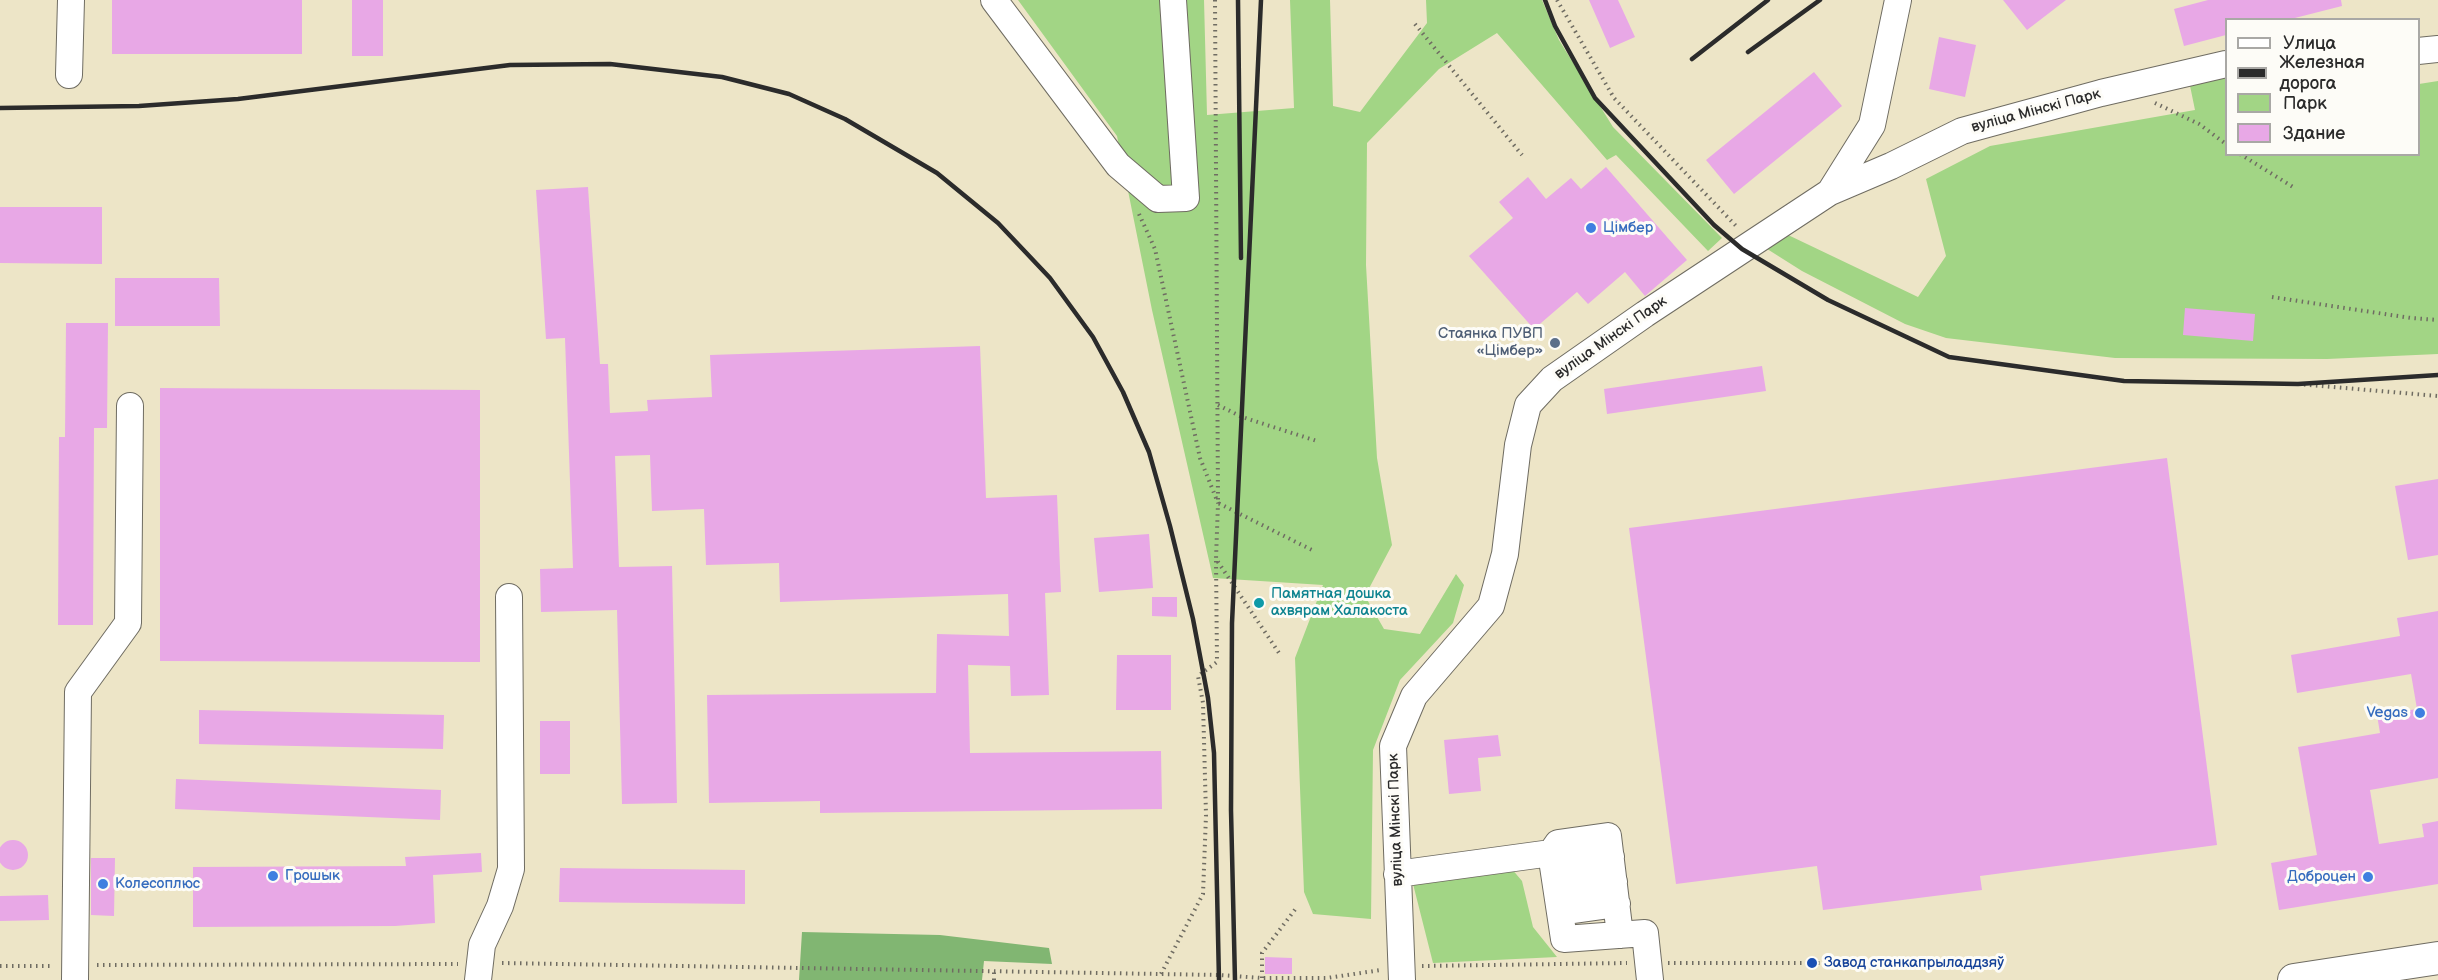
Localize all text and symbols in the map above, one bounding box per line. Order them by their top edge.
legend [2225,18,2420,156]
text: Улица [2283,33,2336,54]
text: Железная дорога [2279,52,2365,94]
street label: вуліца Мінскі Парк [1969,85,2103,137]
text: Парк [2283,93,2327,114]
text: Здание [2283,123,2345,144]
place label: Цімбер [1603,219,1653,237]
marker: Цімбер [1584,221,1598,235]
street label: вуліца Мінскі Парк [1551,292,1671,384]
place label: Стаянка ПУВП «Цімбер» [1438,325,1543,360]
marker: Стаянка ПУВП «Цімбер» [1548,336,1562,350]
place label: Памятная дошка ахвярам Халакоста [1271,585,1408,620]
marker: Памятная дошка ахвярам Халакоста [1252,596,1266,610]
place label: Vegas [2366,704,2408,722]
marker: Vegas [2413,706,2427,720]
street label: вуліца Мінскі Парк [1385,753,1407,887]
place label: Грошык [285,867,340,885]
place label: Доброцен [2287,868,2356,886]
marker: Грошык [266,869,280,883]
marker: Доброцен [2361,870,2375,884]
place label: Колесоплюс [115,875,200,893]
marker: Колесоплюс [96,877,110,891]
place label: Завод станкапрыладдзяў [1824,954,2004,972]
marker: Завод станкапрыладдзяў [1805,956,1819,970]

